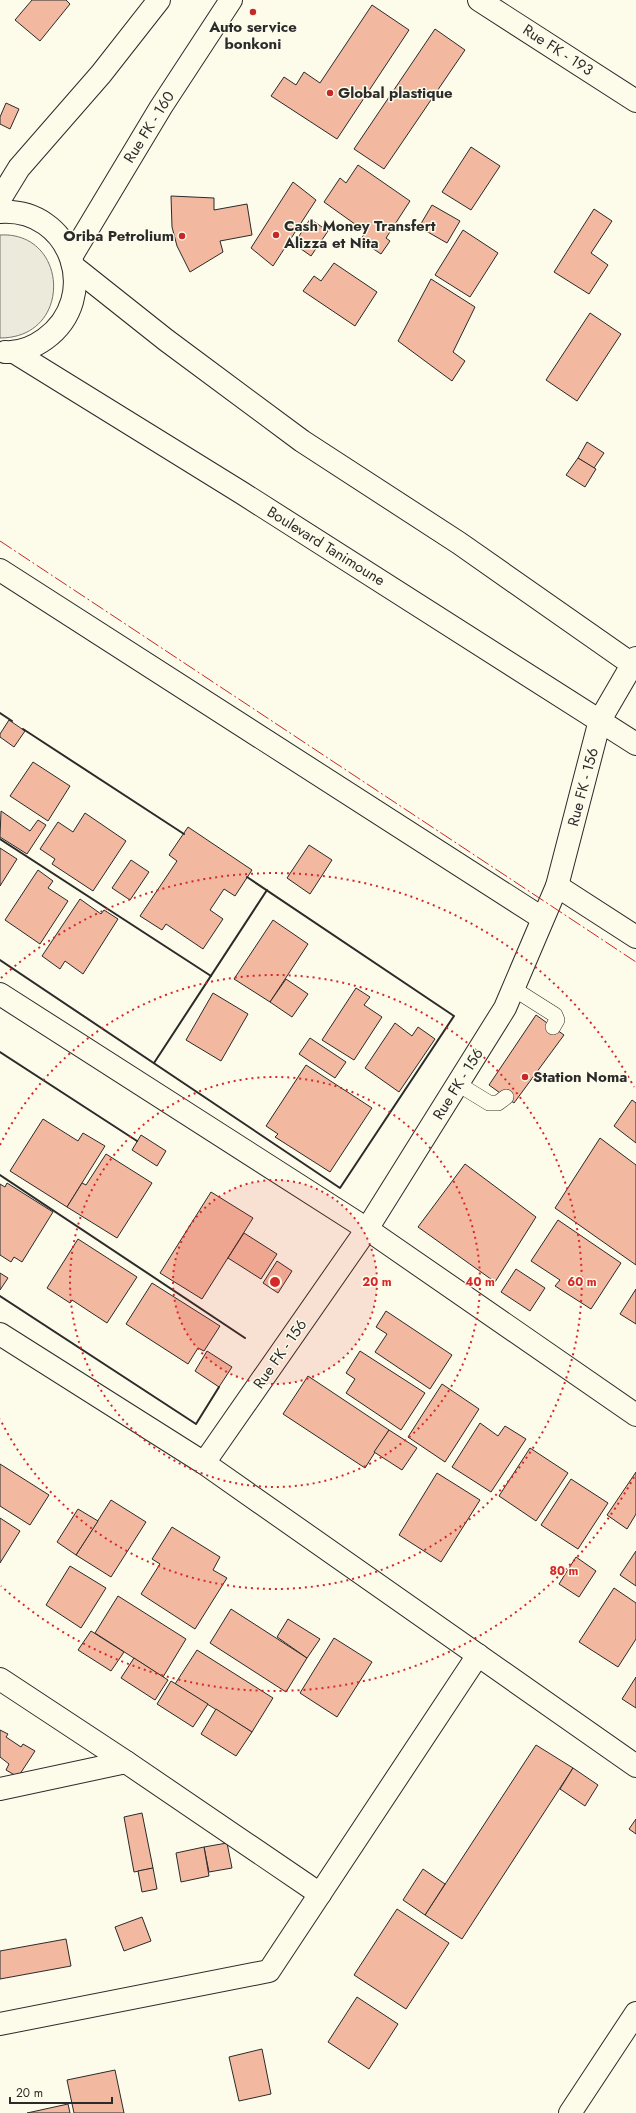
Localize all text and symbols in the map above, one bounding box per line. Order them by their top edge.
marker: Auto service bonkoni [248,7,258,17]
place label: Auto service bonkoni [208,16,297,55]
street label: Rue FK - 193 [518,19,598,81]
place label: Global plastique [338,82,453,104]
street label: Rue FK - 160 [118,87,180,167]
marker: Global plastique [325,88,335,98]
place label: Cash Money Transfert Alizza et Nita [283,215,436,254]
place label: Oriba Petrolium [63,225,174,247]
marker: Cash Money Transfert Alizza et Nita [271,230,281,240]
marker: Oriba Petrolium [177,231,187,241]
street label: Boulevard Tanimoune [263,501,389,591]
street label: Rue FK - 156 [562,745,604,829]
street label: Rue FK - 156 [427,1044,489,1124]
place label: Station Noma [533,1066,627,1088]
marker: Station Noma [520,1072,530,1082]
text: 20 m [362,1273,392,1291]
text: 40 m [465,1273,495,1291]
text: 60 m [567,1273,597,1291]
centre of rings [268,1275,282,1289]
street label: Rue FK - 156 [248,1315,312,1393]
text: 80 m [550,1562,579,1580]
scale bar [10,2079,112,2105]
text: 20 m [16,2084,43,2102]

